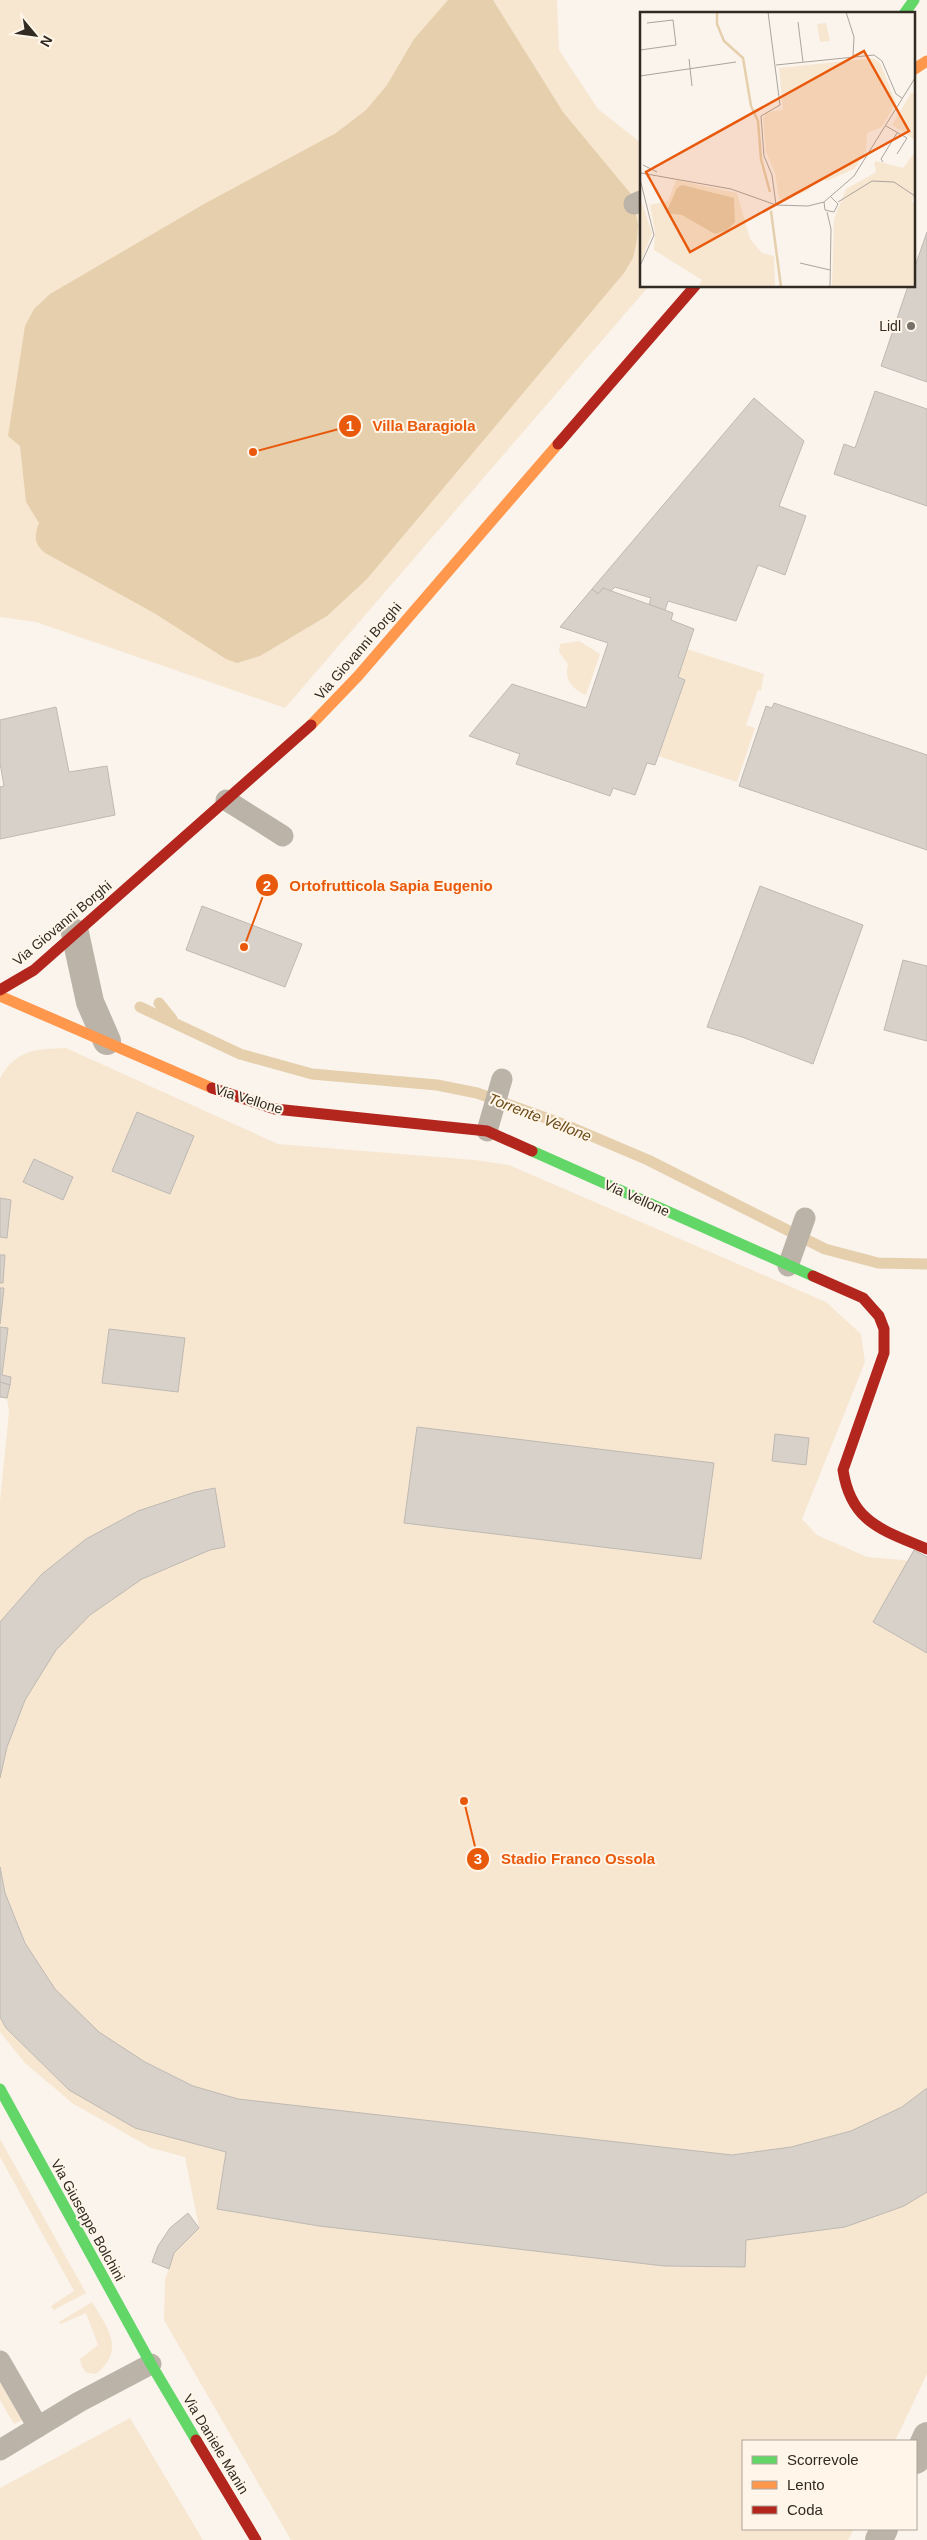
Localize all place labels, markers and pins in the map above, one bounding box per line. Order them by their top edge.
place label: Lidl [879,318,901,334]
marker: Lidl [905,320,917,332]
callout: Villa Baragiola [337,411,485,441]
callout: Ortofrutticola Sapia Eugenio [254,870,503,900]
callout: Stadio Franco Ossola [466,1844,665,1874]

